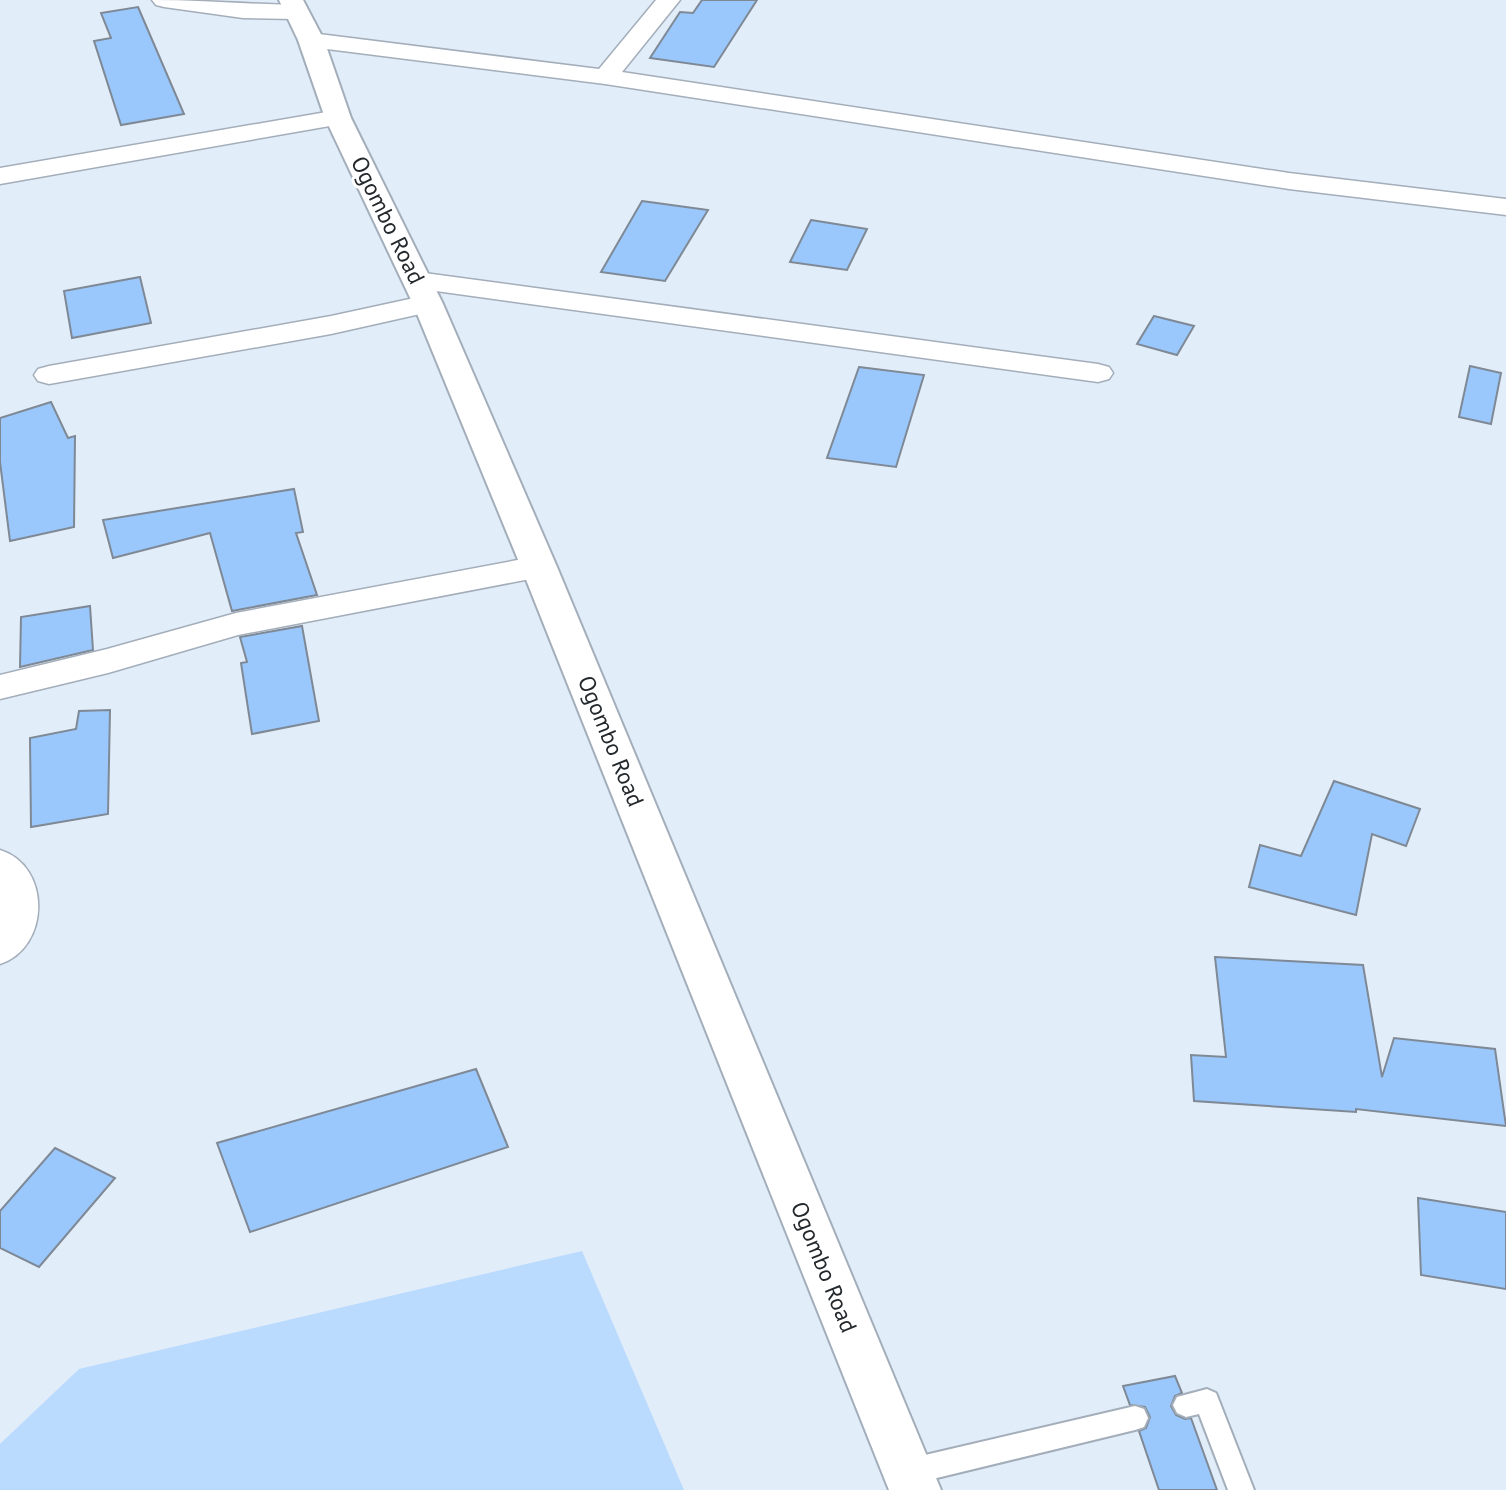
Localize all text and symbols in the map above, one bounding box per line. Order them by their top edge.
street label: Ogombo Road [345,151,432,288]
street label: Ogombo Road [572,671,651,811]
street label: Ogombo Road [785,1197,864,1337]

